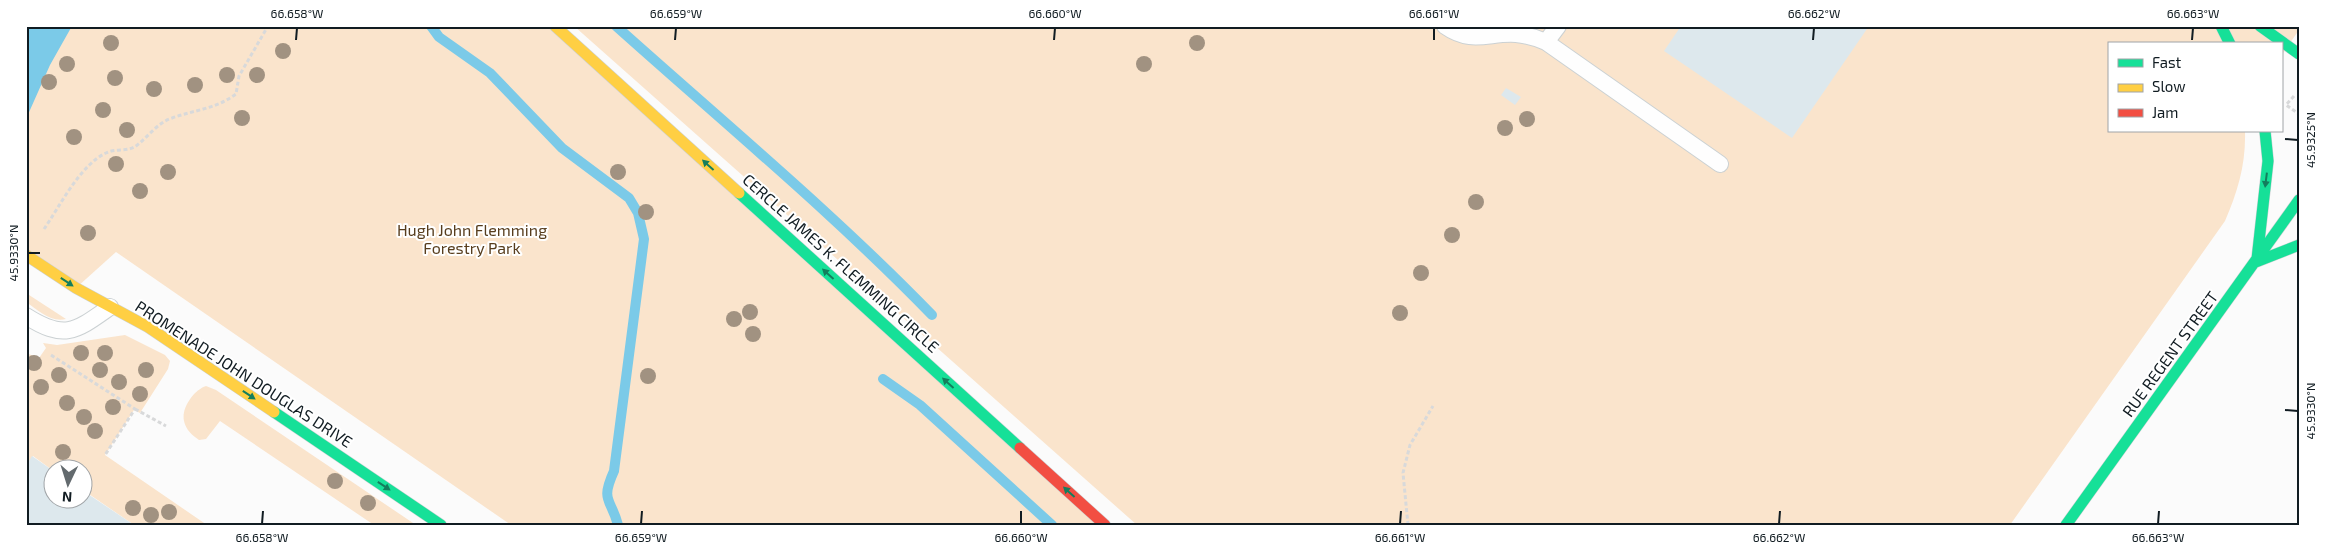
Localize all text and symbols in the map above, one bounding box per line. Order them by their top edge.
text: 66.658°W [271,6,323,20]
text: 66.659°W [650,6,702,20]
text: 66.660°W [1028,6,1082,20]
text: 66.661°W [1409,6,1459,20]
text: 66.662°W [1788,6,1840,20]
text: 66.663°W [2167,6,2219,20]
legend [2108,42,2282,132]
text: Fast [2152,53,2182,71]
text: Slow [2152,77,2186,95]
text: Jam [2152,103,2178,121]
text: 45.9325°N [2303,112,2317,168]
one-way arrow [701,159,714,170]
street label: CERCLE JAMES K. FLEMMING CIRCLE [739,169,943,356]
one-way arrow [2262,172,2270,188]
park label: Hugh John Flemming Forestry Park [397,220,547,257]
text: 45.9330°N [6,225,20,281]
one-way arrow [823,268,835,280]
one-way arrow [60,277,74,287]
street label: RUE REGENT STREET [2118,287,2221,420]
street label: PROMENADE JOHN DOUGLAS DRIVE [132,296,356,451]
one-way arrow [943,377,955,389]
text: 45.9330°N [2303,383,2317,439]
one-way arrow [242,391,256,400]
north arrow [42,458,92,508]
one-way arrow [377,481,391,491]
one-way arrow [1063,486,1075,498]
text: N [61,489,73,506]
text: 66.658°W [236,530,288,544]
text: 66.659°W [615,530,667,544]
text: 66.660°W [994,530,1048,544]
text: 66.661°W [1375,530,1425,544]
text: 66.662°W [1753,530,1805,544]
text: 66.663°W [2132,530,2184,544]

